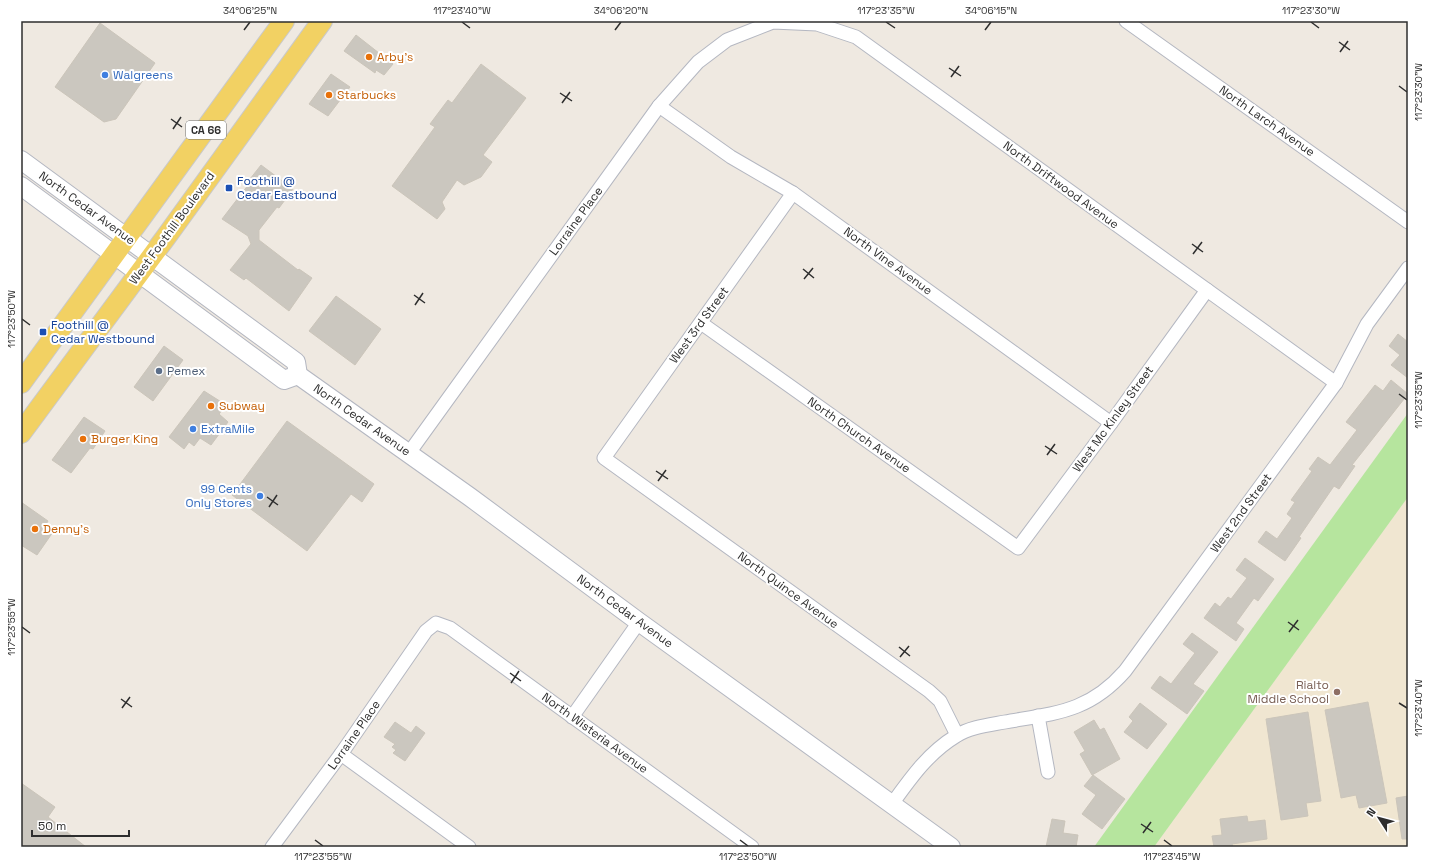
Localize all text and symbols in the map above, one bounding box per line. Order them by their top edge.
text: 34°06'25"N [223,4,277,17]
text: 117°23'40"W [433,4,491,17]
text: 34°06'20"N [594,4,648,17]
text: 117°23'35"W [857,4,915,17]
text: 34°06'15"N [965,4,1017,17]
text: 117°23'30"W [1282,4,1340,17]
place label: Arby's [377,49,413,65]
marker: Arby's [364,52,374,62]
text: 117°23'30"W [1412,63,1425,121]
place label: Walgreens [113,67,173,83]
marker: Walgreens [100,70,110,80]
street label: North Larch Avenue [1216,82,1318,160]
place label: Starbucks [337,87,396,103]
marker: Starbucks [324,90,334,100]
road number: CA 66 [186,121,226,139]
street label: North Driftwood Avenue [1000,138,1122,232]
street label: North Cedar Avenue [36,168,138,248]
street label: West Foothill Boulevard [126,168,218,288]
place label: Foothill @ Cedar Eastbound [237,173,337,203]
marker: Foothill @ Cedar Eastbound [224,183,234,193]
street label: Lorraine Place [546,183,606,259]
street label: North Vine Avenue [840,223,936,299]
street label: West 3rd Street [666,283,732,367]
text: 117°23'50"W [5,290,18,348]
place label: Foothill @ Cedar Westbound [51,317,155,347]
marker: Foothill @ Cedar Westbound [38,327,48,337]
place label: Pemex [167,363,205,379]
street label: West Mc Kinley Street [1069,363,1157,475]
marker: Pemex [154,366,164,376]
text: 117°23'35"W [1412,371,1425,429]
street label: North Cedar Avenue [310,380,414,460]
street label: North Church Avenue [804,393,914,477]
place label: Subway [219,398,265,414]
marker: Subway [206,401,216,411]
place label: ExtraMile [201,421,255,437]
marker: ExtraMile [188,424,198,434]
place label: Burger King [91,431,158,447]
marker: Burger King [78,434,88,444]
street label: West 2nd Street [1207,470,1275,556]
place label: 99 Cents Only Stores [185,481,252,511]
marker: 99 Cents Only Stores [255,491,265,501]
place label: Denny's [43,521,89,537]
marker: Denny's [30,524,40,534]
street label: North Quince Avenue [734,548,842,632]
street label: North Cedar Avenue [574,571,676,651]
text: 117°23'55"W [5,598,18,656]
place label: Rialto Middle School [1247,677,1329,707]
text: 117°23'40"W [1412,679,1425,737]
marker: Rialto Middle School [1332,687,1342,697]
street label: North Wisteria Avenue [539,689,651,777]
street label: Lorraine Place [324,697,384,773]
north arrow [1359,798,1399,838]
text: N [1363,805,1379,819]
scale bar [32,812,129,838]
text: 50 m [38,818,66,834]
text: 117°23'55"W [294,850,352,863]
text: 117°23'50"W [719,850,777,863]
text: 117°23'45"W [1143,850,1201,863]

